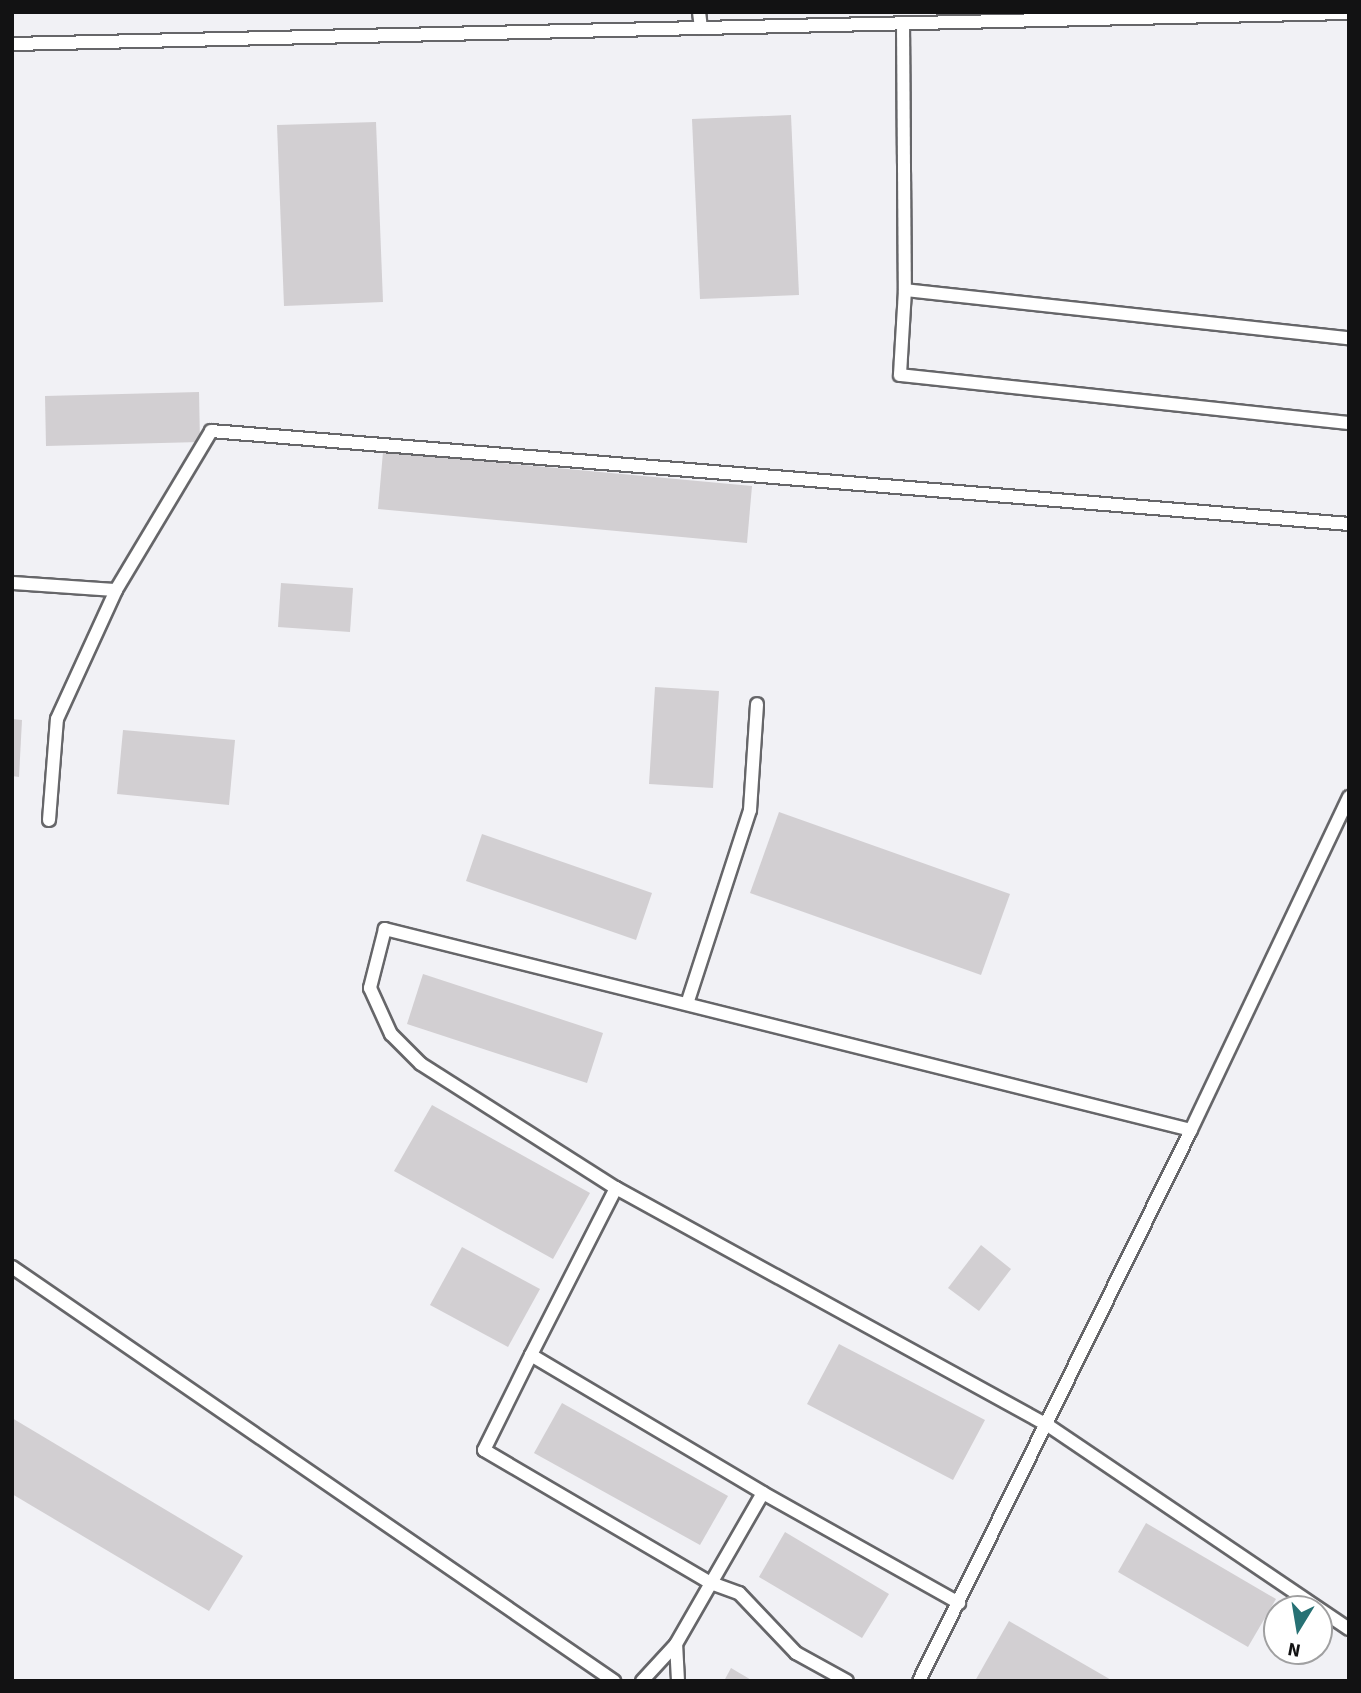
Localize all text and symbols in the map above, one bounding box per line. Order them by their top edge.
north arrow [1263,1595,1333,1665]
text: N [1286,1635,1303,1664]

